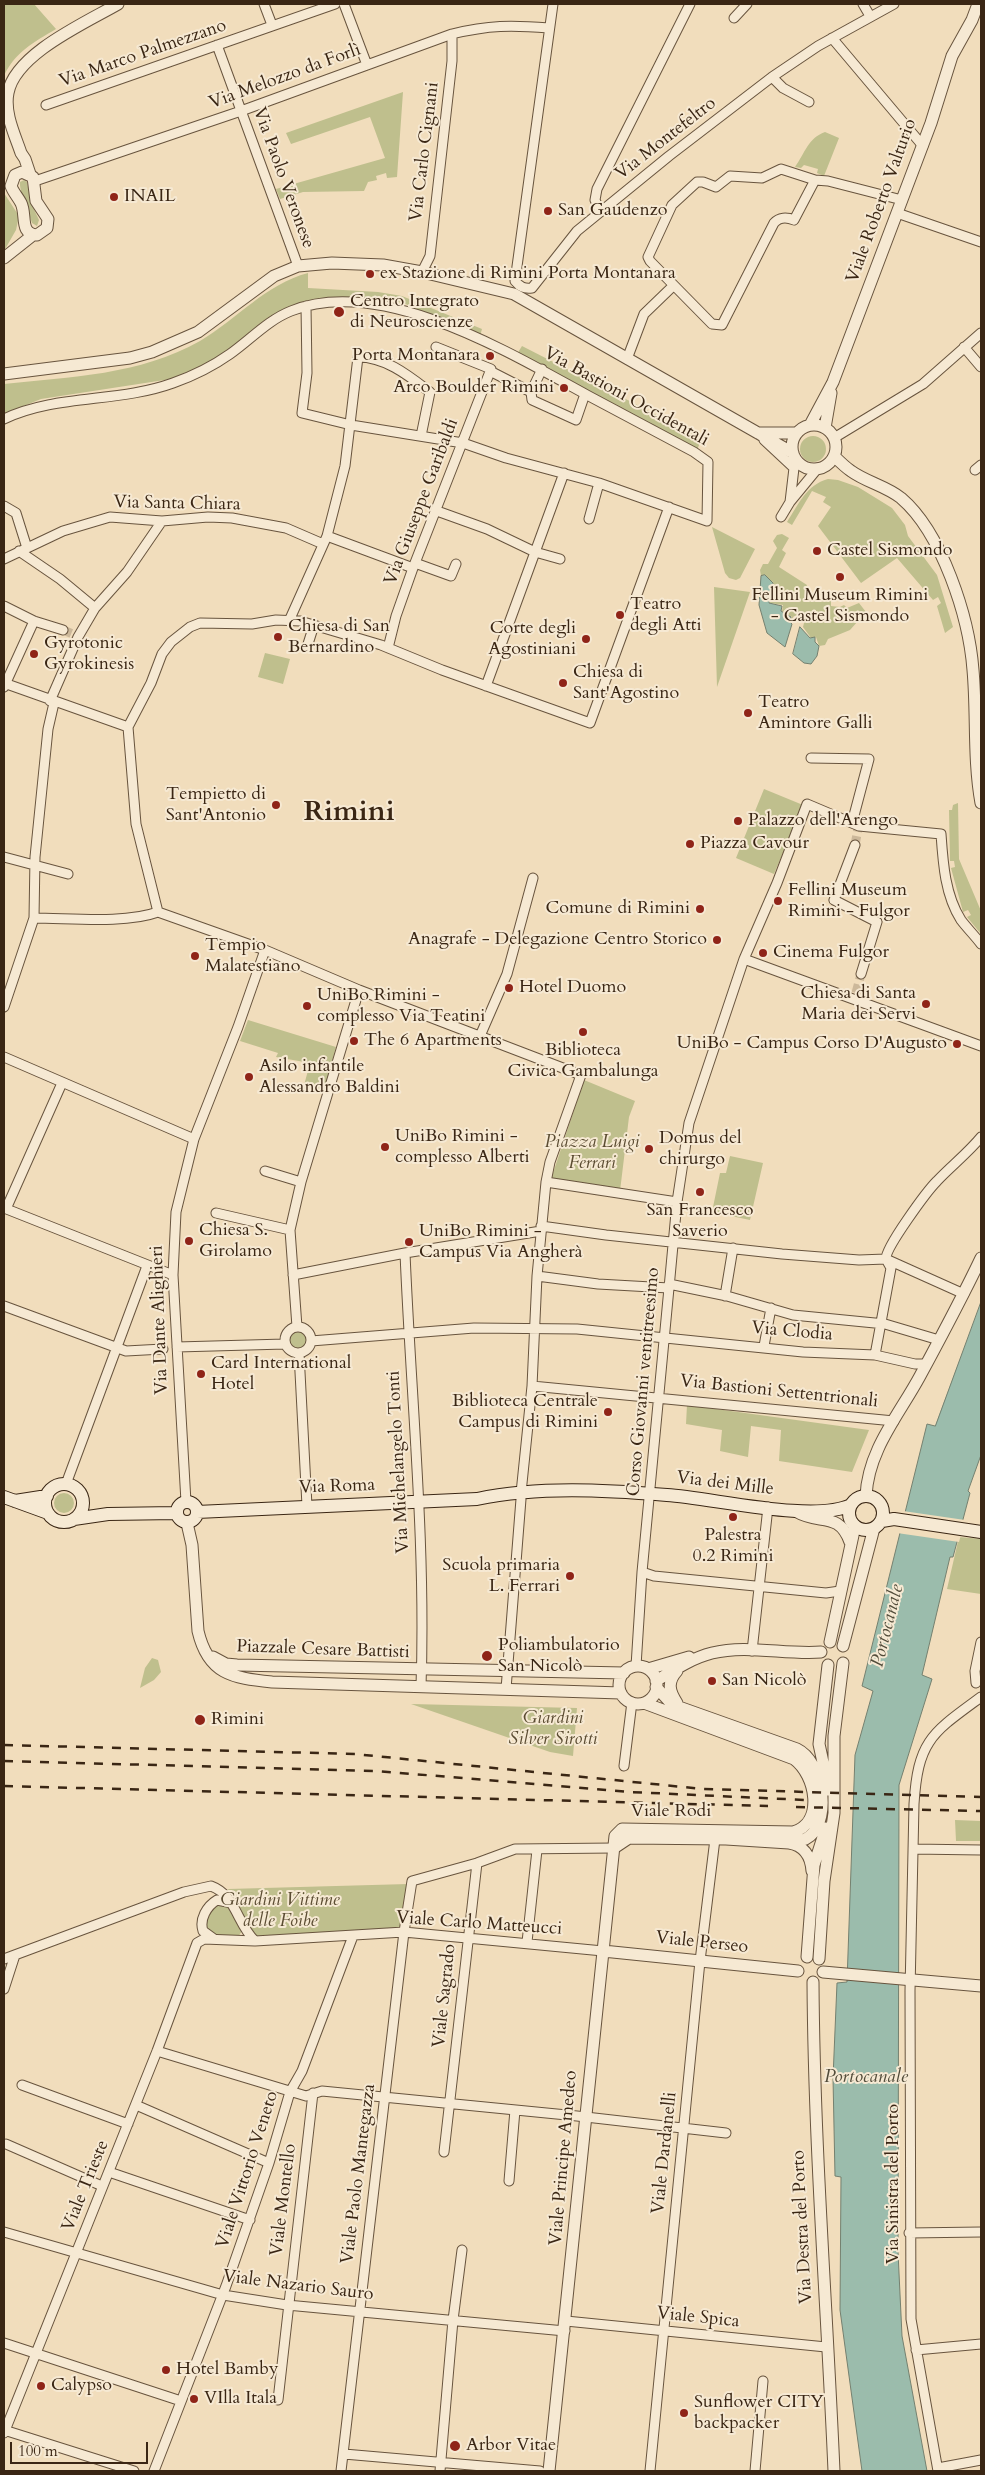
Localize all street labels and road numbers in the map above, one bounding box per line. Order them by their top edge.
street label: Via Marco Palmezzano [57,15,229,93]
street label: Via Melozzo da Forlì [206,40,364,114]
street label: Via Carlo Cignani [406,81,444,223]
street label: Via Montefeltro [611,93,721,185]
street label: Via Paolo Veronese [247,105,319,251]
street label: Viale Roberto Valturio [842,116,922,286]
street label: Via Bastioni Occidentali [540,343,712,451]
street label: Via Giuseppe Garibaldi [380,416,464,588]
street label: Via Santa Chiara [113,492,241,516]
street label: Via Dante Alighieri [147,1245,173,1395]
street label: Corso Giovanni ventitreesimo [623,1267,665,1497]
street label: Via Clodia [751,1318,833,1346]
street label: Via Michelangelo Tonti [383,1370,415,1554]
street label: Via Bastioni Settentrionali [679,1371,879,1413]
street label: Via dei Mille [675,1467,775,1501]
street label: Via Roma [299,1475,375,1499]
street label: Piazzale Cesare Battisti [236,1636,410,1664]
street label: Viale Rodi [631,1801,711,1823]
street label: Viale Carlo Matteucci [395,1907,563,1941]
street label: Viale Perseo [655,1927,749,1959]
street label: Viale Sagrado [429,1943,461,2049]
street label: Viale Principe Amedeo [546,2070,582,2246]
street label: Viale Paolo Mantegazza [337,2083,381,2265]
street label: Viale Vittorio Veneto [212,2088,284,2252]
street label: Viale Dardanelli [648,2091,682,2215]
street label: Via Sinistra del Porto [883,2104,905,2264]
street label: Viale Trieste [58,2137,114,2235]
street label: Viale Montello [266,2142,302,2258]
street label: Via Destra del Porto [788,2149,818,2305]
street label: Viale Nazario Sauro [221,2266,375,2306]
street label: Viale Spica [655,2303,741,2333]

